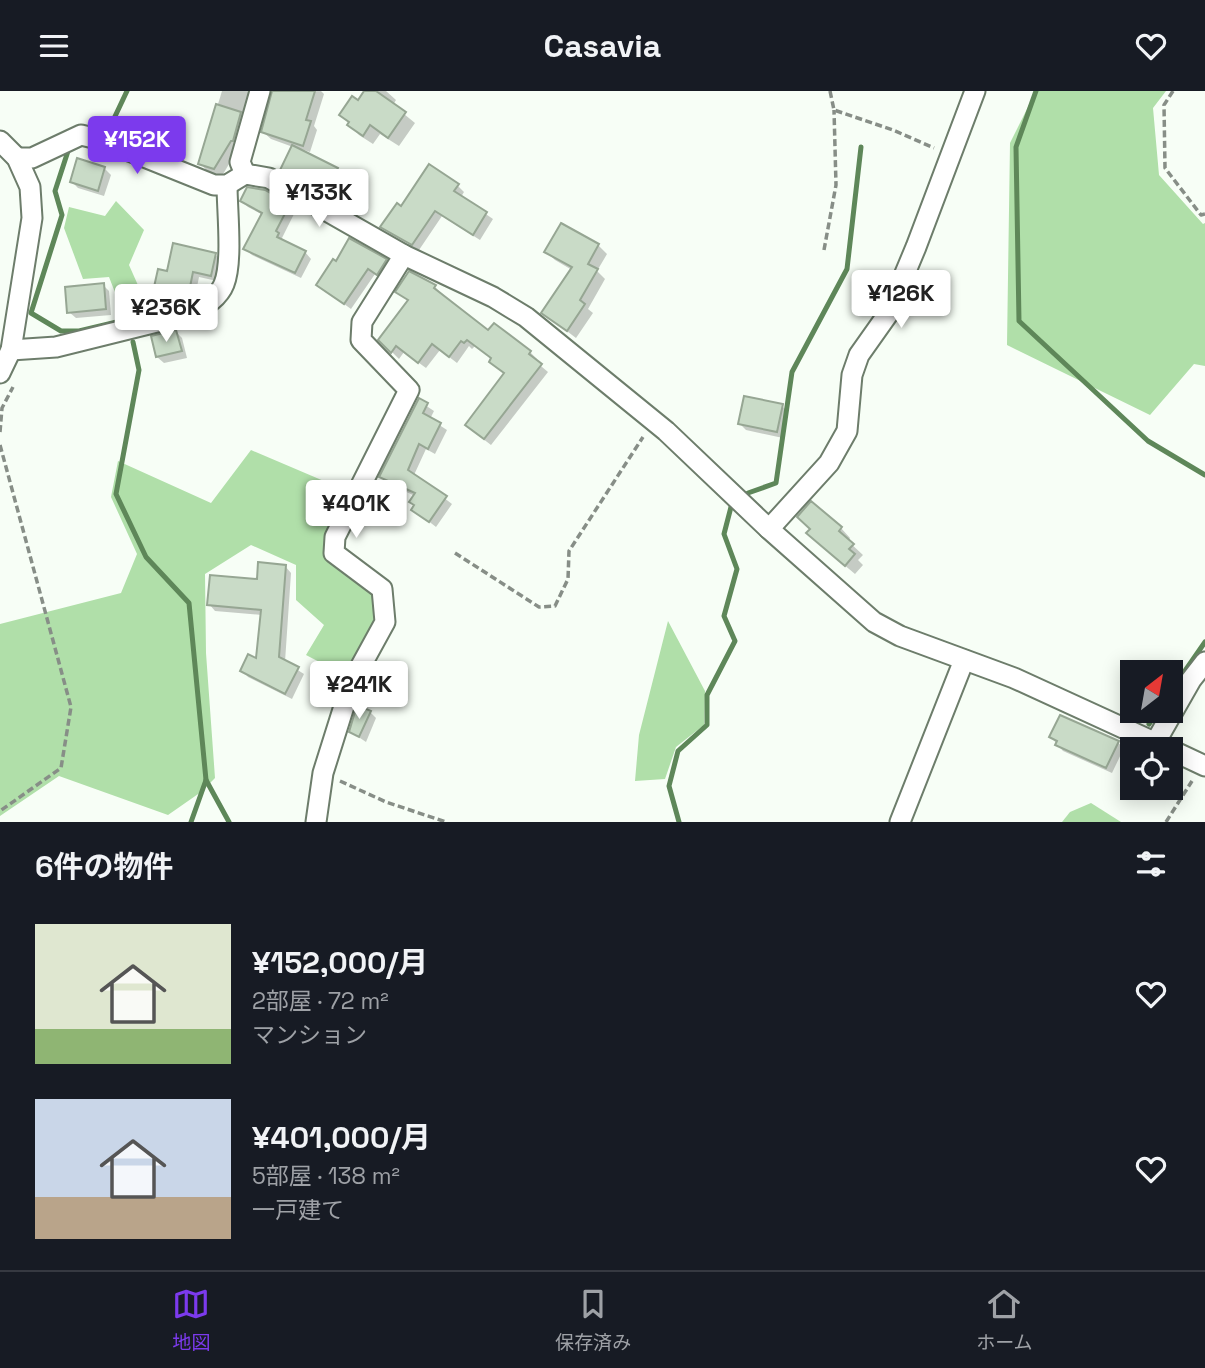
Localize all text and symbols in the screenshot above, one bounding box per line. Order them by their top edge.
text: Casavia [544,26,661,66]
icon: menu [35,27,73,65]
icon: heart [1132,27,1170,65]
pin: ¥152K [88,116,186,176]
text: ¥152K [104,124,170,154]
pin: ¥133K [270,169,368,229]
text: ¥133K [285,177,353,207]
pin: ¥126K [852,271,950,330]
text: ¥126K [868,278,934,308]
pin: ¥236K [117,285,215,344]
text: ¥236K [131,292,201,322]
pin: ¥401K [307,481,405,540]
text: ¥401K [322,488,390,518]
north arrow [1120,660,1183,723]
map controls [1120,660,1183,800]
pin: ¥241K [310,661,408,721]
text: ¥241K [326,669,392,699]
button: locate [1120,737,1183,800]
icon: filters [1132,845,1170,883]
text: 6件の物件 [35,847,174,886]
text: ¥152,000/月 [252,943,428,982]
icon: home [91,952,175,1036]
icon: heart [1132,975,1170,1013]
text: 2部屋 · 72 m² [252,986,389,1016]
text: マンション [252,1020,367,1050]
text: ¥401,000/月 [252,1118,431,1157]
icon: home [91,1127,175,1211]
icon: heart [1132,1150,1170,1188]
text: 5部屋 · 138 m² [252,1161,400,1191]
text: 一戸建て [252,1195,344,1225]
tab: 地図 [172,1285,210,1355]
tab: 保存済み [555,1285,631,1355]
tab: ホーム [976,1285,1033,1355]

